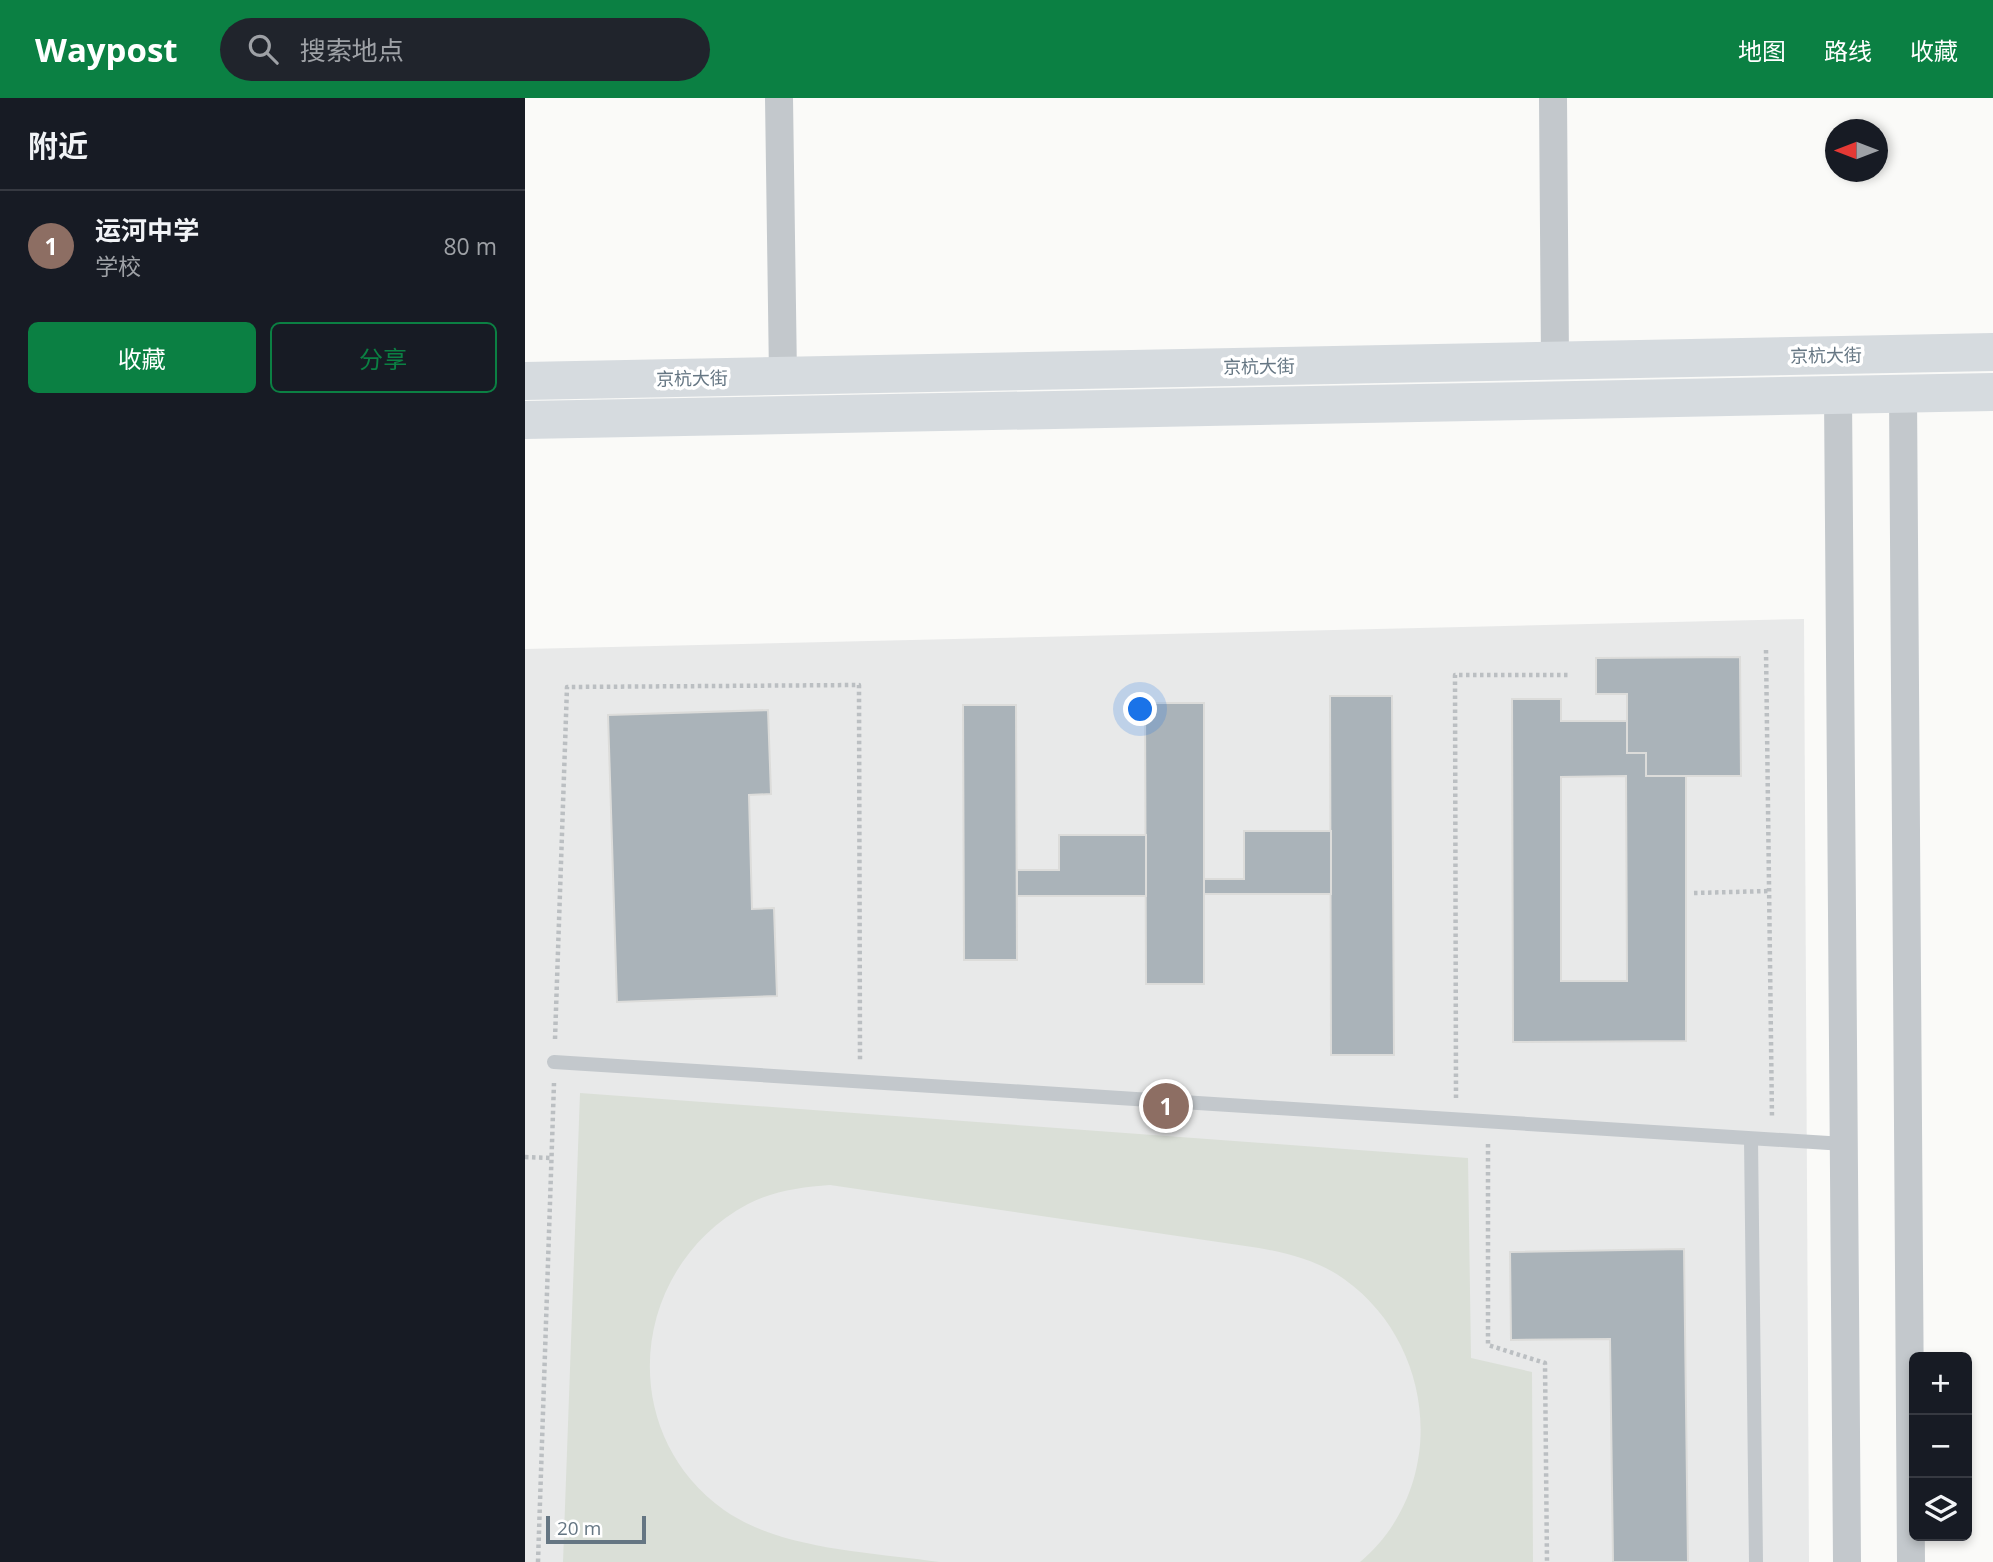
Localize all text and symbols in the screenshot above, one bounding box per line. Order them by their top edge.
search box [220,18,710,81]
text: Waypost [35,27,178,72]
icon: search [244,30,282,68]
text: 搜索地点 [300,32,404,68]
text: 地图 [1738,34,1786,67]
text: 路线 [1824,34,1872,67]
text: 收藏 [1910,34,1958,67]
north arrow [1825,119,1888,182]
text: 附近 [28,125,88,166]
text: 运河中学 [95,212,199,248]
text: 1 [44,230,58,262]
text: 80 m [443,230,497,262]
text: 学校 [95,250,141,282]
button: 收藏 [28,322,256,393]
button: 分享 [270,322,497,393]
street label: 京杭大街 [1790,342,1862,368]
street label: 京杭大街 [1223,353,1295,379]
street label: 京杭大街 [656,365,728,391]
your location [1123,692,1157,726]
pin: 1 [1143,1080,1189,1132]
map controls [1909,1352,1972,1541]
button: + [1909,1352,1972,1415]
button: − [1909,1415,1972,1478]
button: layers [1909,1478,1972,1541]
scale bar [546,1513,646,1545]
text: 20 m [557,1515,601,1541]

